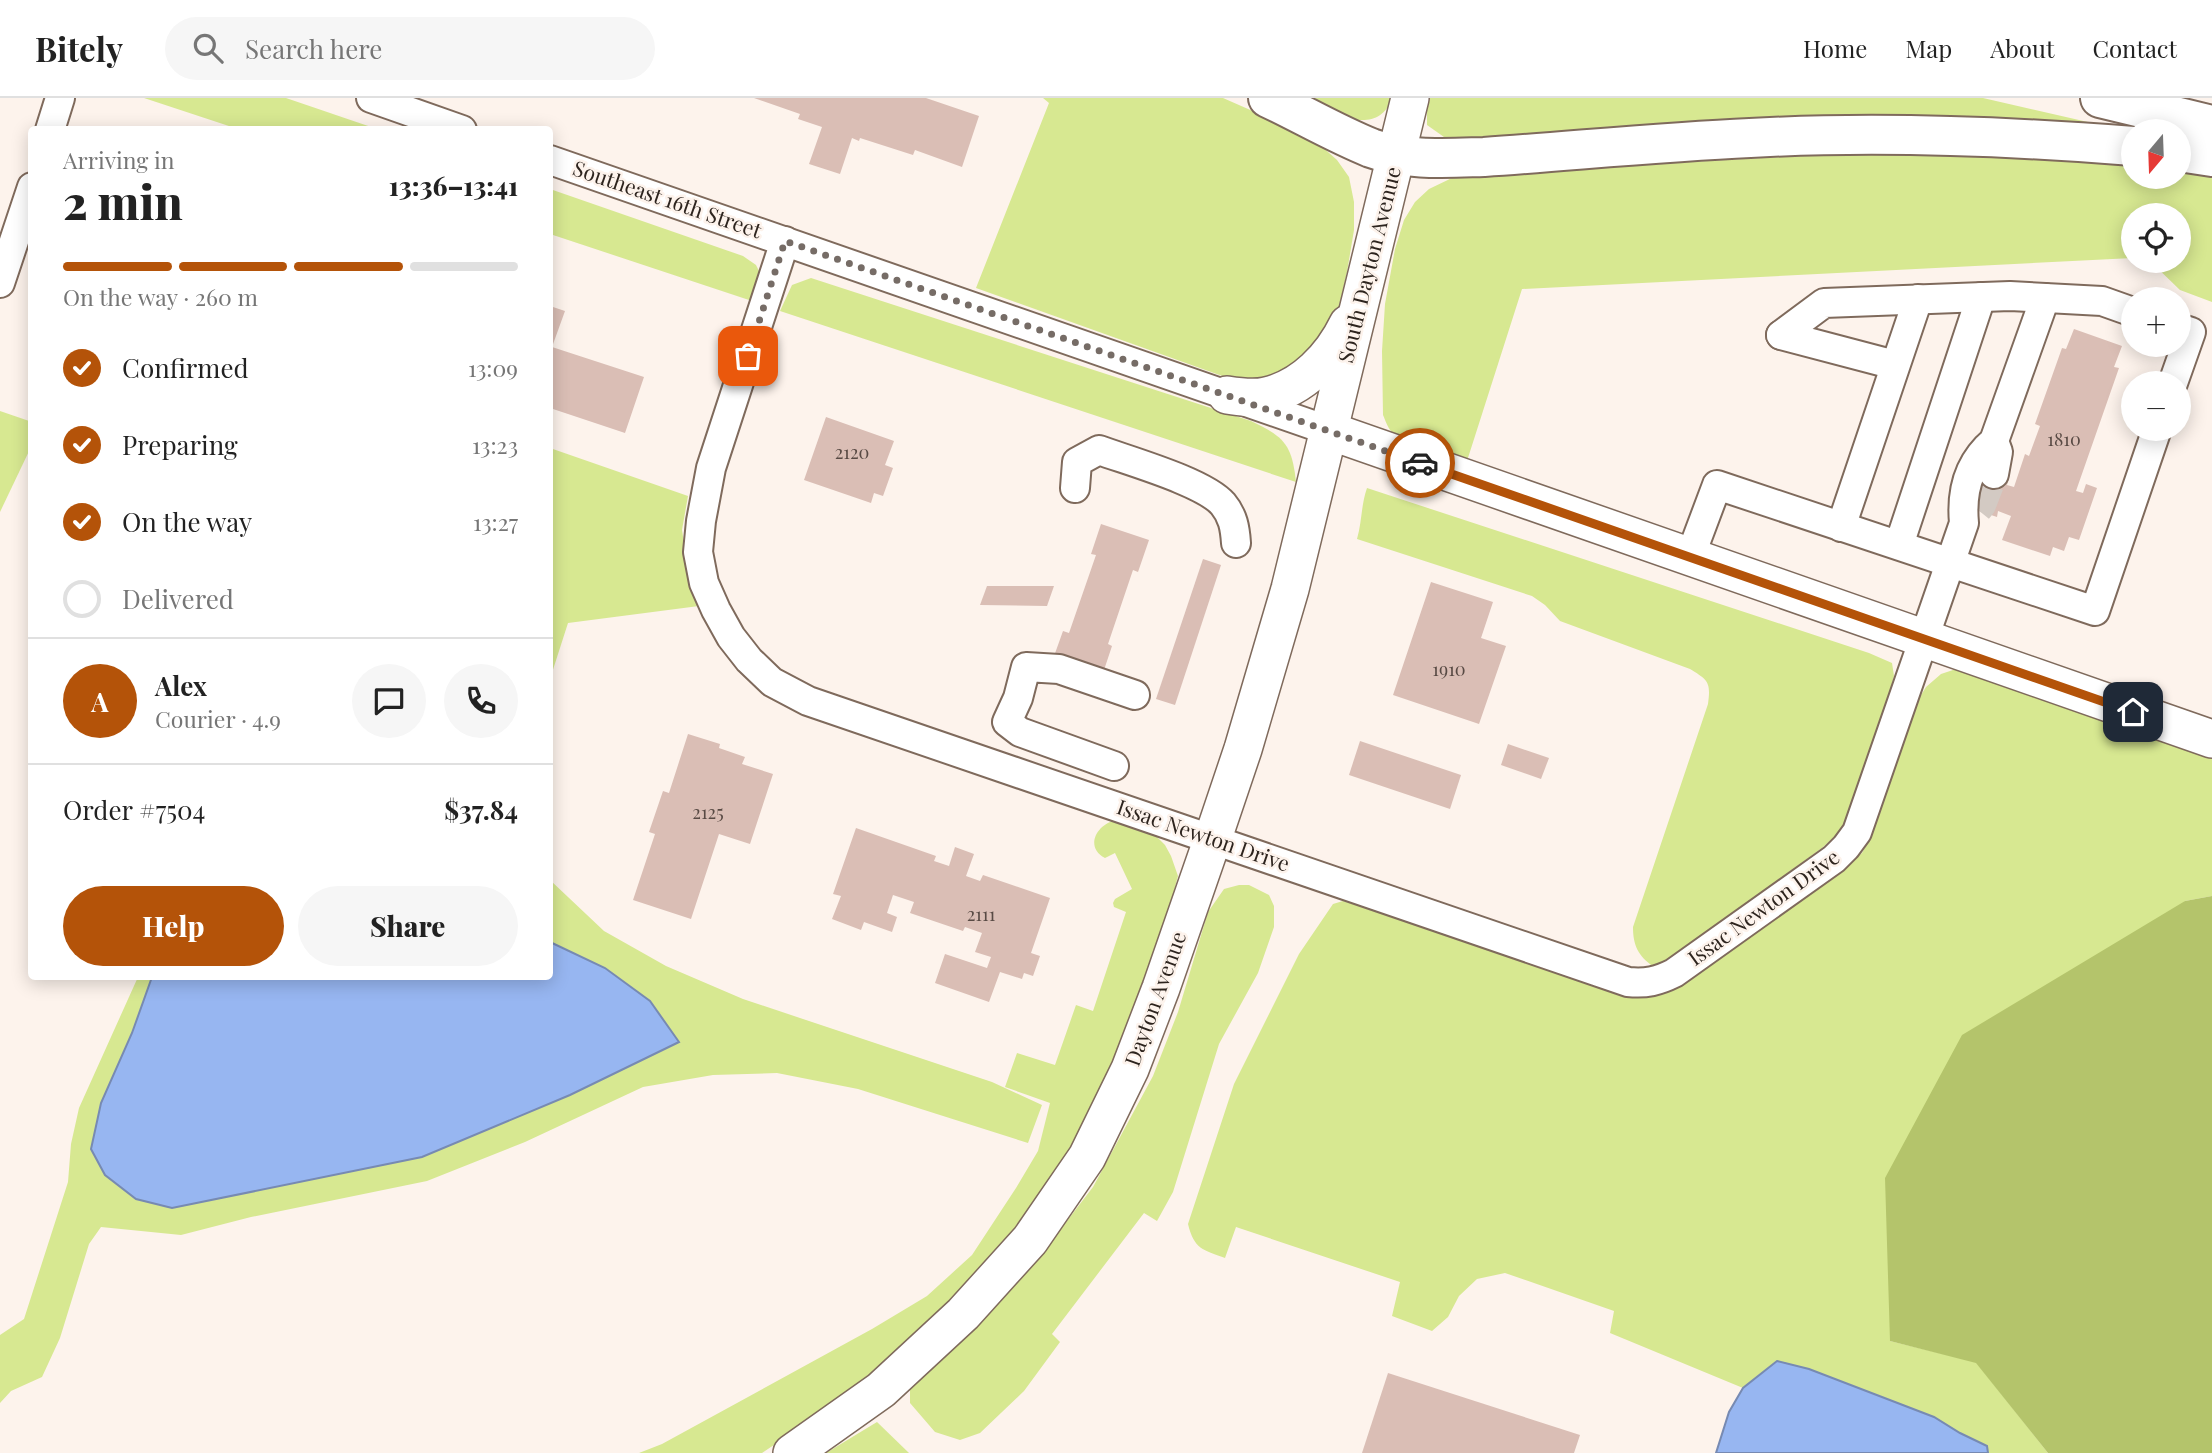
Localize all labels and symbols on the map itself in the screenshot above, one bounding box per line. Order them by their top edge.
north arrow [2121,119,2191,189]
street label: Southeast 16th Street [570,153,766,244]
street label: South Dayton Avenue [1330,163,1406,366]
pin [718,326,778,386]
house number: 1810 [2047,427,2081,451]
courier [1385,428,1455,498]
house number: 2120 [835,440,869,464]
house number: 1910 [1432,657,1466,681]
pin [2103,682,2163,742]
street label: Issac Newton Drive [1114,791,1294,877]
house number: 2125 [692,800,724,824]
street label: Issac Newton Drive [1681,842,1844,971]
house number: 2111 [967,902,996,926]
street label: Dayton Avenue [1117,927,1191,1069]

